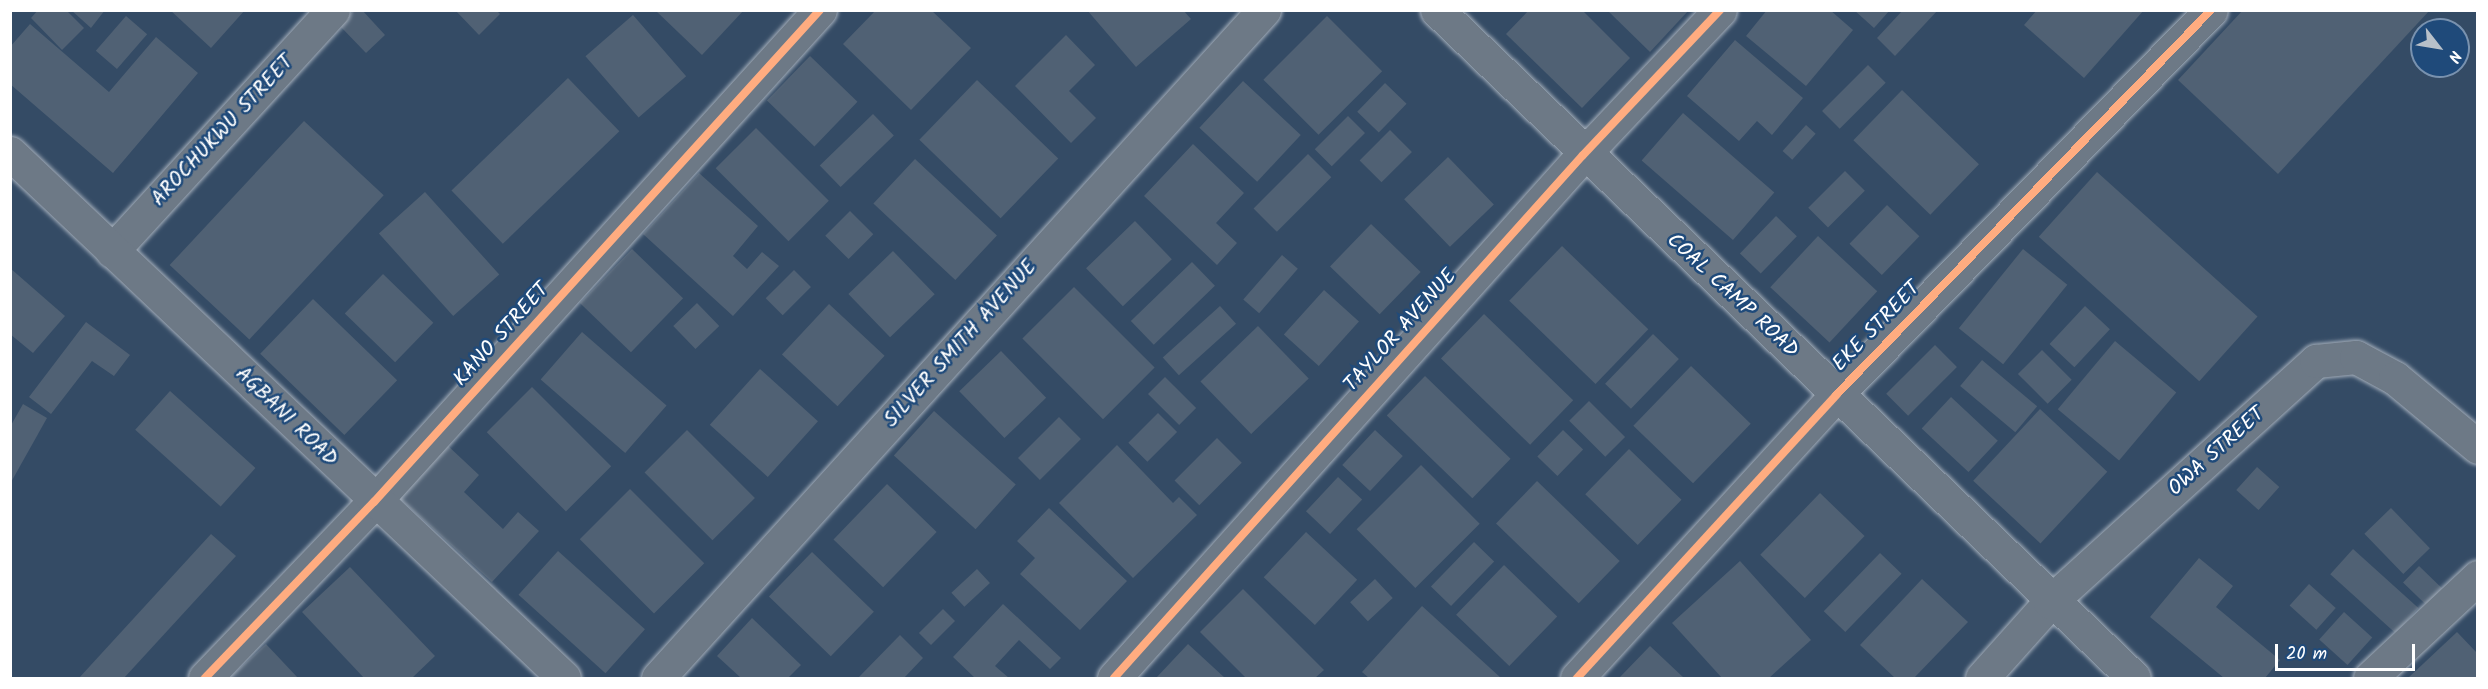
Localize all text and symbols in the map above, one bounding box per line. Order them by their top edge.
north arrow [2410,18,2470,78]
text: N [2441,46,2467,67]
street label: AROCHUKWU STREET [146,50,300,212]
street label: COAL CAMP ROAD [1661,228,1803,364]
street label: SILVER SMITH AVENUE [879,255,1043,433]
street label: TAYLOR AVENUE [1339,264,1463,398]
street label: EKE STREET [1828,277,1926,377]
street label: KANO STREET [449,278,555,392]
street label: AGBANI ROAD [230,362,342,472]
street label: OWA STREET [2164,402,2270,502]
scale bar [2278,632,2418,670]
text: 20 m [2286,640,2327,669]

